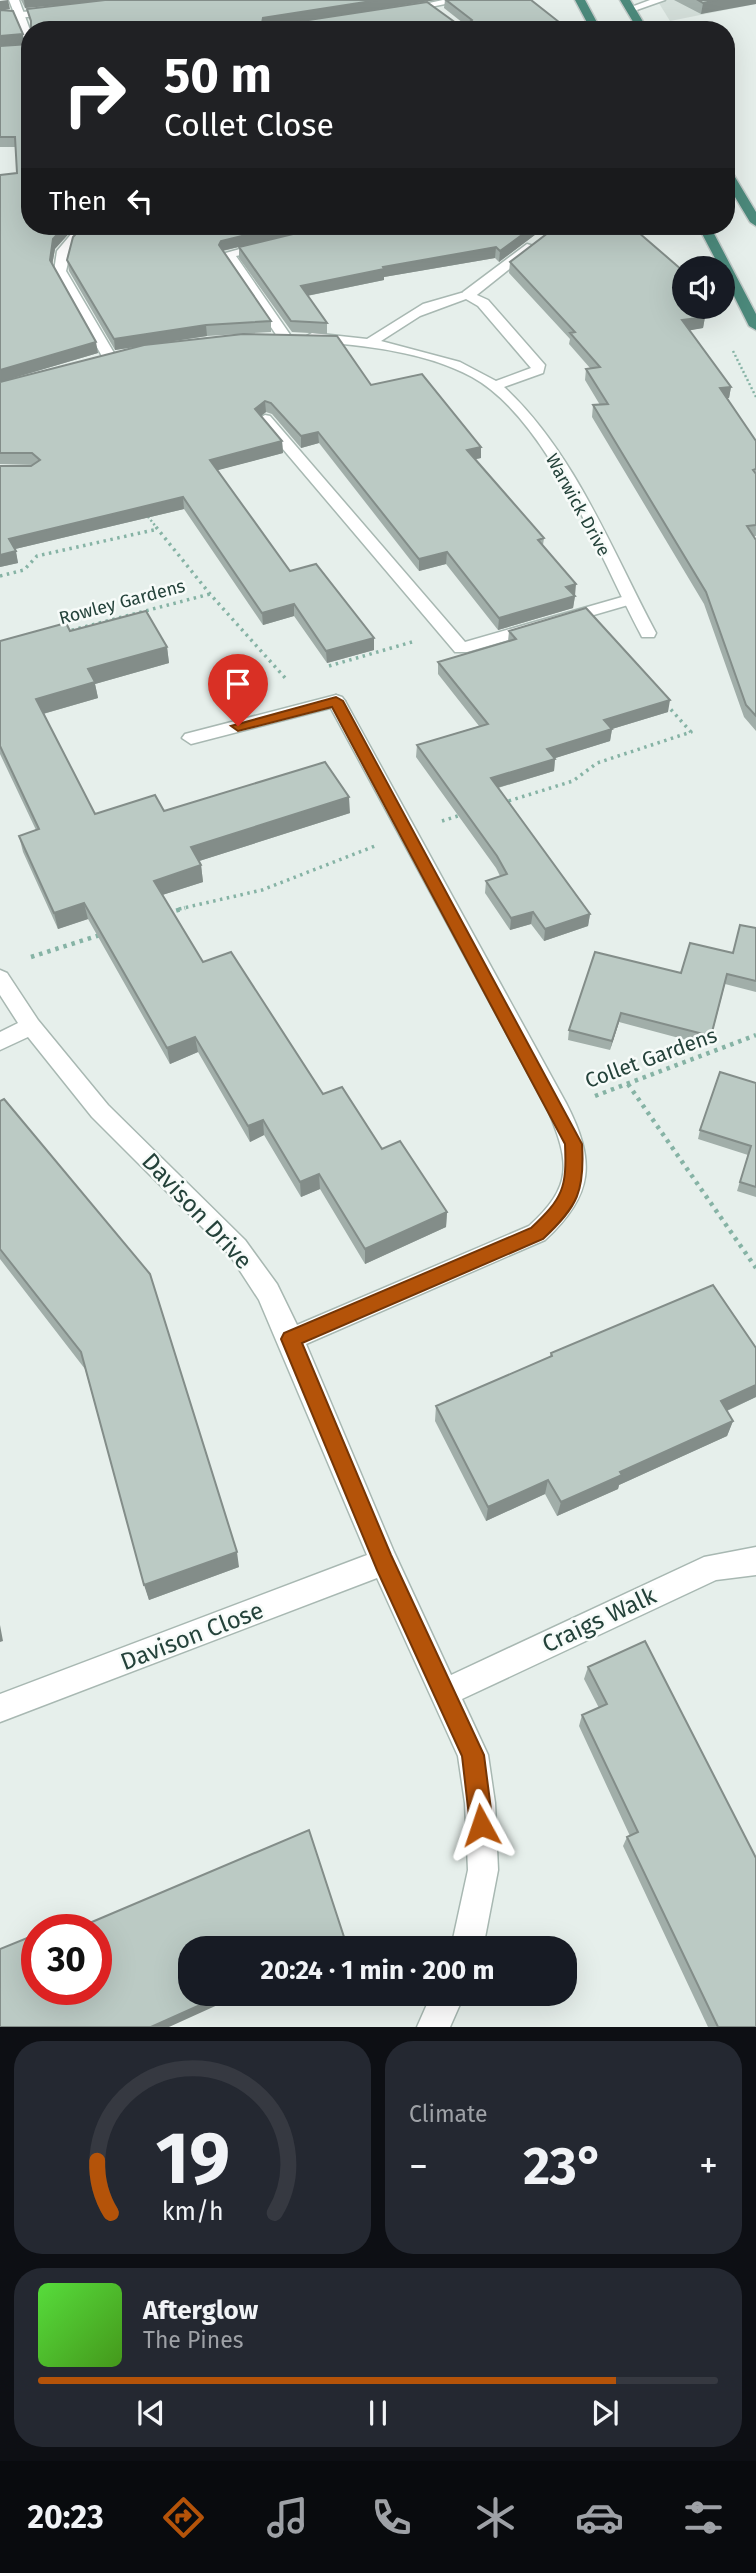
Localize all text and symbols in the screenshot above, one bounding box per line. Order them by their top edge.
text: 50 m [164,46,272,105]
icon: right [49,49,140,140]
text: Collet Close [164,106,334,144]
icon: left [121,182,159,220]
text: Then [49,186,107,217]
map controls [672,256,735,319]
button: sound [672,256,735,319]
street label: Warwick Drive [541,450,615,560]
street label: Rowley Gardens [57,575,187,629]
pin [208,654,268,726]
icon: arrive [219,665,257,703]
street label: Collet Gardens [581,1022,721,1094]
street label: Davison Drive [136,1147,258,1275]
street label: Craigs Walk [538,1581,661,1659]
street label: Davison Close [117,1596,267,1676]
position arrow [444,1788,518,1862]
speed limit sign: 30 [21,1914,112,2005]
text: 20:24 · 1 min · 200 m [261,1955,494,1986]
text: Climate [409,2100,488,2128]
text: 19 [155,2116,230,2203]
text: 23° [523,2135,604,2198]
text: − [409,2143,428,2189]
text: + [699,2143,718,2189]
text: km/h [162,2197,223,2227]
text: Afterglow [143,2295,258,2326]
text: The Pines [143,2326,244,2354]
icon: previous [132,2394,170,2432]
icon: pause [359,2394,397,2432]
icon: next [586,2394,624,2432]
icon: directions [159,2493,208,2542]
icon: music [263,2493,312,2542]
icon: phone [367,2493,416,2542]
icon: climate [471,2493,520,2542]
icon: car [575,2493,624,2542]
icon: filters [679,2493,728,2542]
text: 20:23 [28,2498,104,2536]

